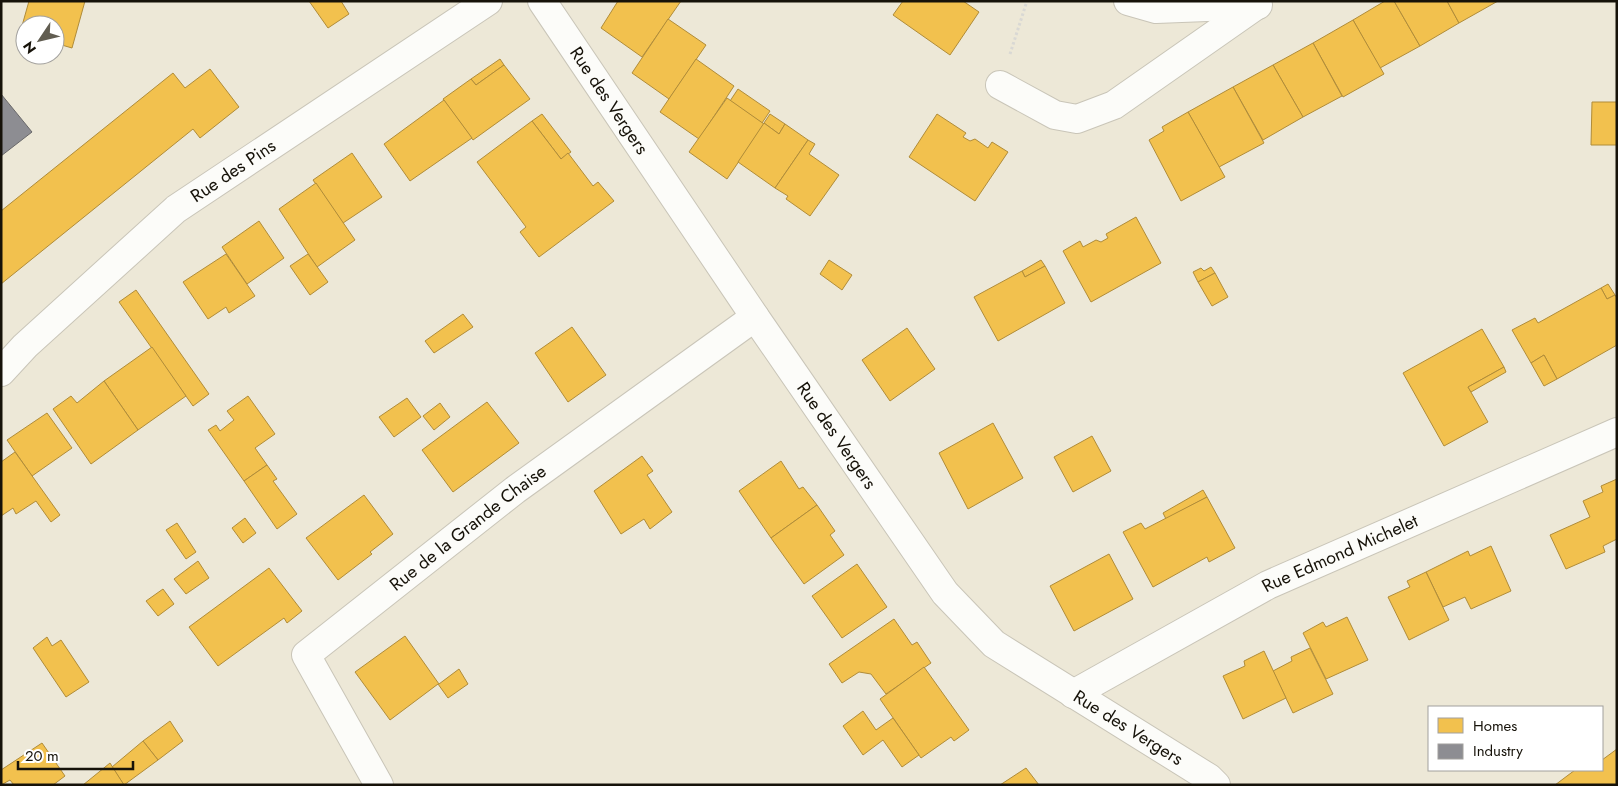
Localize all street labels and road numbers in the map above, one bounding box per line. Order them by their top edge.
street label: Rue des Vergers [563,41,655,160]
street label: Rue des Pins [185,133,281,209]
street label: Rue des Vergers [790,377,883,494]
street label: Rue de la Grande Chaise [384,459,552,597]
street label: Rue Edmond Michelet [1257,508,1423,599]
street label: Rue des Vergers [1068,684,1188,772]

